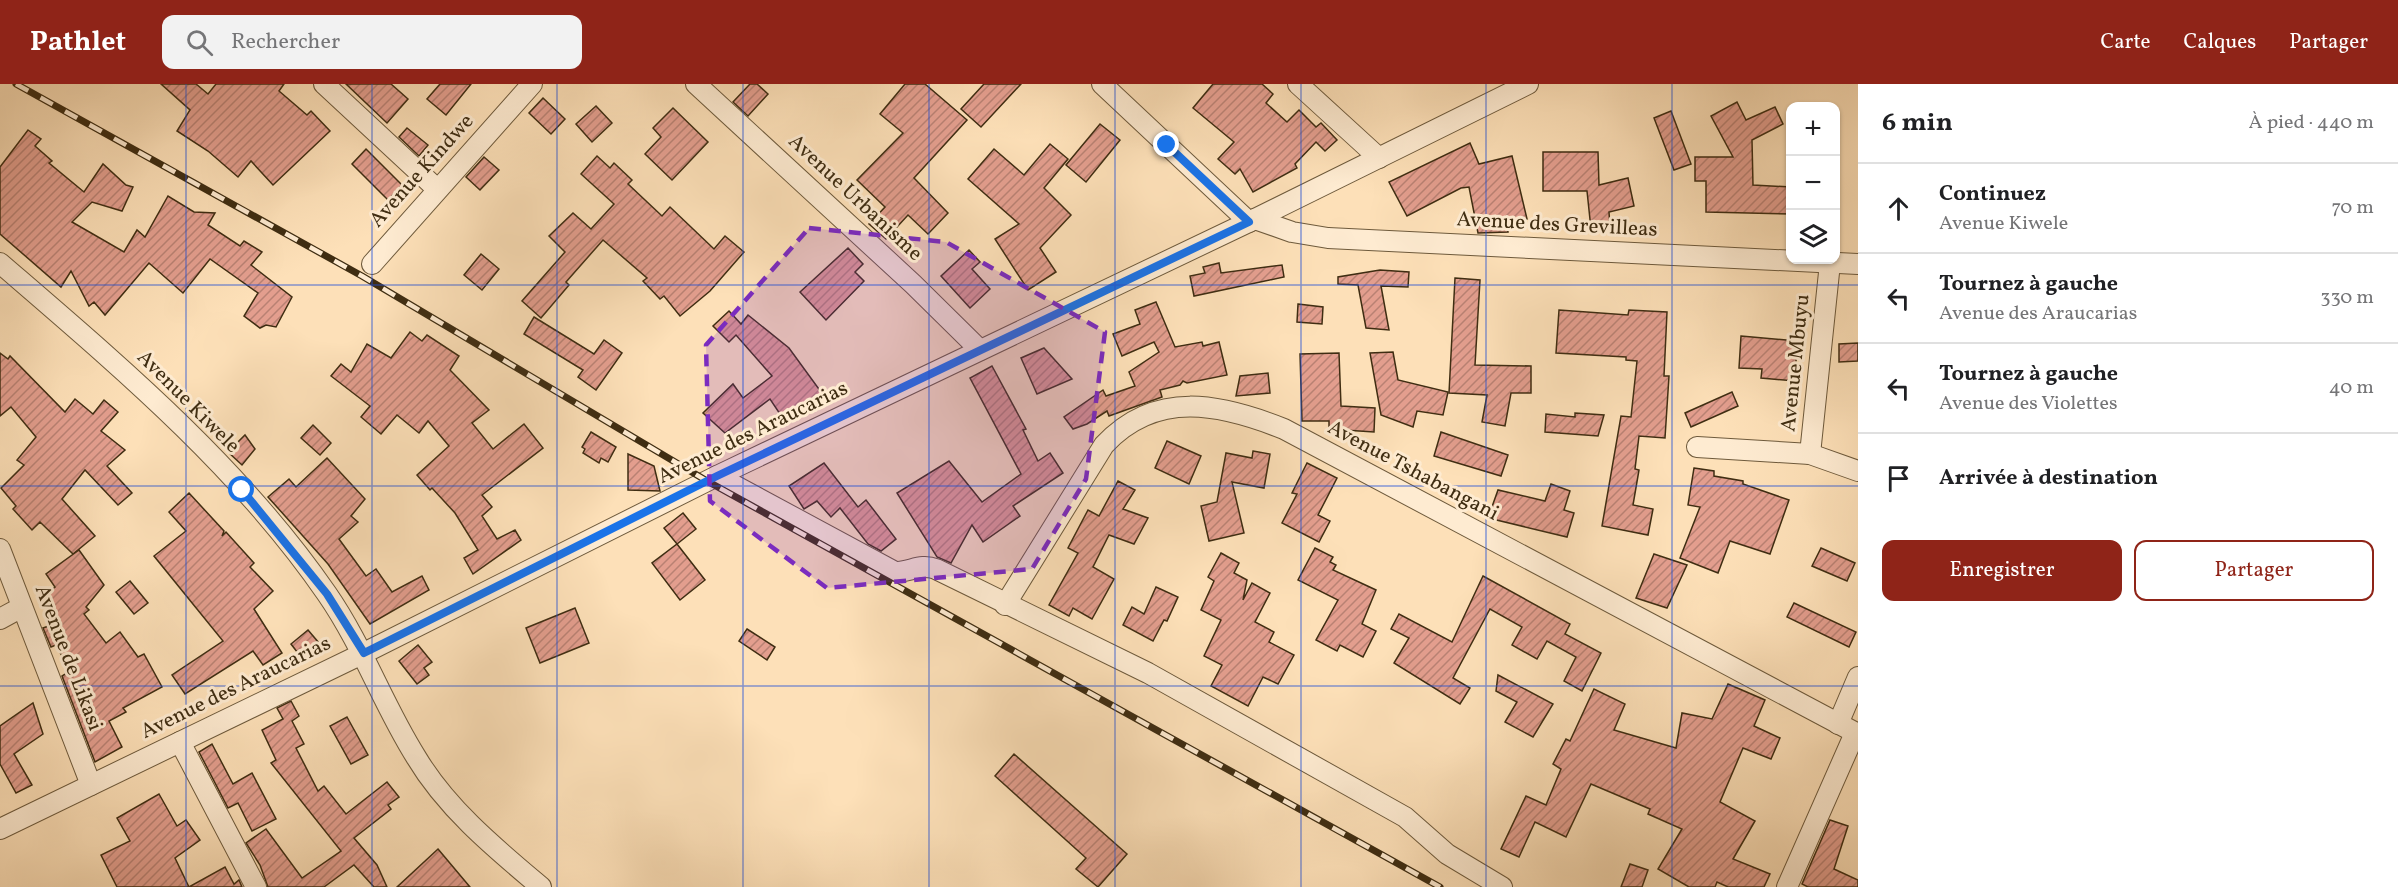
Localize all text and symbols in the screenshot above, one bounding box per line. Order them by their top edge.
search box [162,15,582,69]
text: Pathlet [30,23,126,62]
icon: search [183,26,216,59]
text: Rechercher [231,27,340,58]
text: Carte [2100,28,2151,57]
text: Calques [2184,28,2256,57]
text: Partager [2289,28,2368,57]
map controls [1786,102,1840,264]
button: + [1786,102,1840,156]
text: 6 min [1882,105,1953,141]
street label: Avenue Kindwe [363,108,481,234]
text: À pied · 440 m [2249,109,2374,137]
street label: Avenue Urbanisme [781,128,929,268]
route end [1153,131,1179,157]
button: − [1786,156,1840,210]
text: Continuez [1939,179,2046,210]
icon: ahead [1882,192,1915,225]
text: 70 m [2331,194,2374,222]
street label: Avenue des Grevilleas [1456,205,1658,245]
button: layers [1786,210,1840,264]
text: Avenue Kiwele [1939,210,2068,238]
text: Tournez à gauche [1939,269,2118,300]
icon: left [1882,282,1915,315]
text: 330 m [2320,284,2374,312]
street label: Avenue Mbuyu [1774,293,1818,433]
text: Avenue des Araucarias [1939,300,2137,328]
street label: Avenue Kiwele [130,344,246,460]
text: Tournez à gauche [1939,359,2118,390]
icon: left [1882,372,1915,405]
street label: Avenue des Araucarias [653,374,853,492]
text: 40 m [2329,374,2374,402]
text: Avenue des Violettes [1939,390,2117,418]
street label: Avenue Tshabangani [1322,414,1504,528]
icon: arrive [1882,462,1915,495]
text: Arrivée à destination [1939,463,2158,494]
route start [228,476,254,502]
button: Enregistrer [1882,540,2122,601]
button: Partager [2134,540,2374,601]
street label: Avenue de Likasi [27,581,109,735]
street label: Avenue des Araucarias [136,629,336,747]

